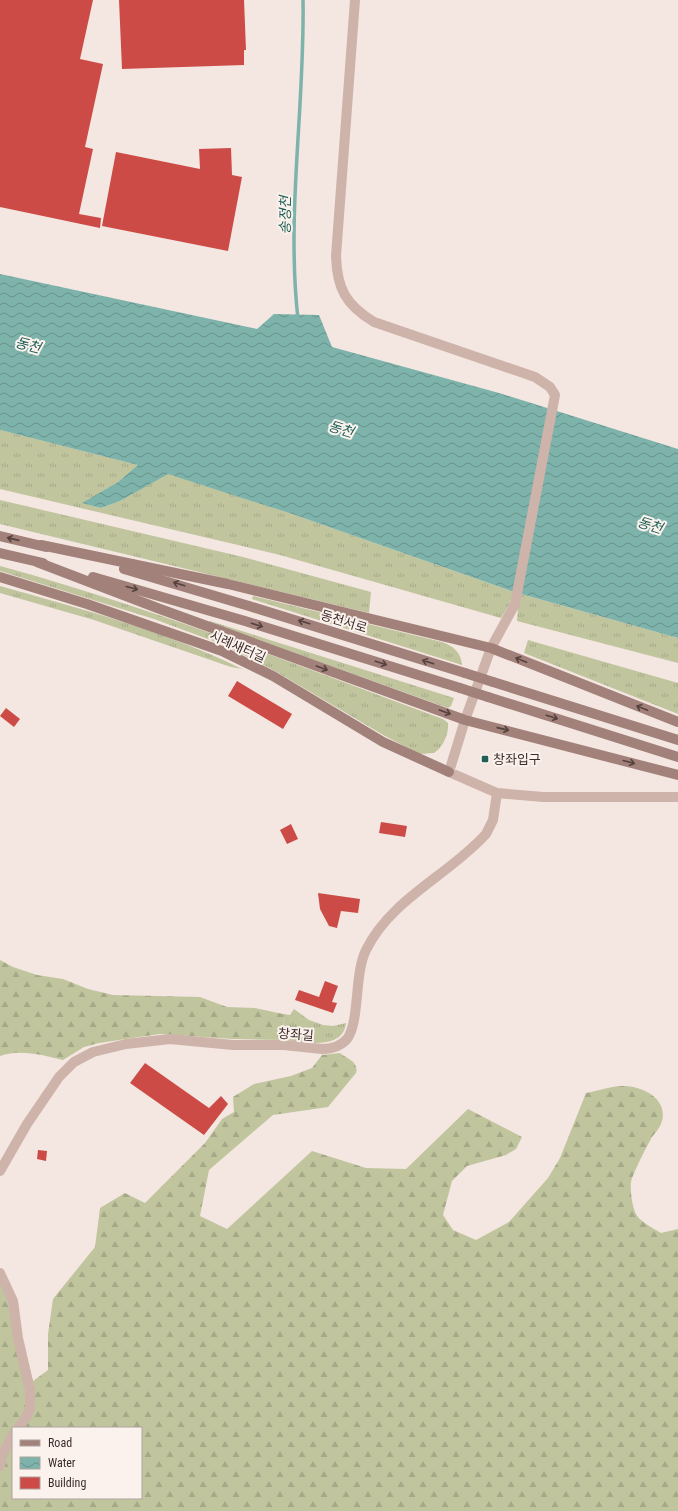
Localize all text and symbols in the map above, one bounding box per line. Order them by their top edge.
water label: 송정천 [277,194,293,234]
water label: 동천 [13,334,44,356]
water label: 동천 [326,418,357,441]
water label: 동천 [635,514,666,537]
one-way arrow [7,534,20,542]
one-way arrow [174,580,186,588]
one-way arrow [126,585,139,592]
street label: 동천서로 [319,607,369,636]
one-way arrow [297,618,310,625]
one-way arrow [250,622,263,629]
street label: 시례새터길 [207,627,268,665]
one-way arrow [515,656,527,664]
one-way arrow [422,657,434,665]
one-way arrow [375,660,388,667]
one-way arrow [316,665,329,672]
one-way arrow [636,704,648,711]
one-way arrow [438,709,450,717]
one-way arrow [545,714,558,721]
one-way arrow [496,725,509,733]
place label: 창좌입구 [493,752,541,767]
marker: 창좌입구 [480,754,490,764]
one-way arrow [622,759,635,766]
street label: 창좌길 [278,1026,314,1043]
legend [12,1427,142,1499]
text: Road [48,1436,72,1450]
text: Water [48,1456,76,1470]
text: Building [48,1476,86,1490]

